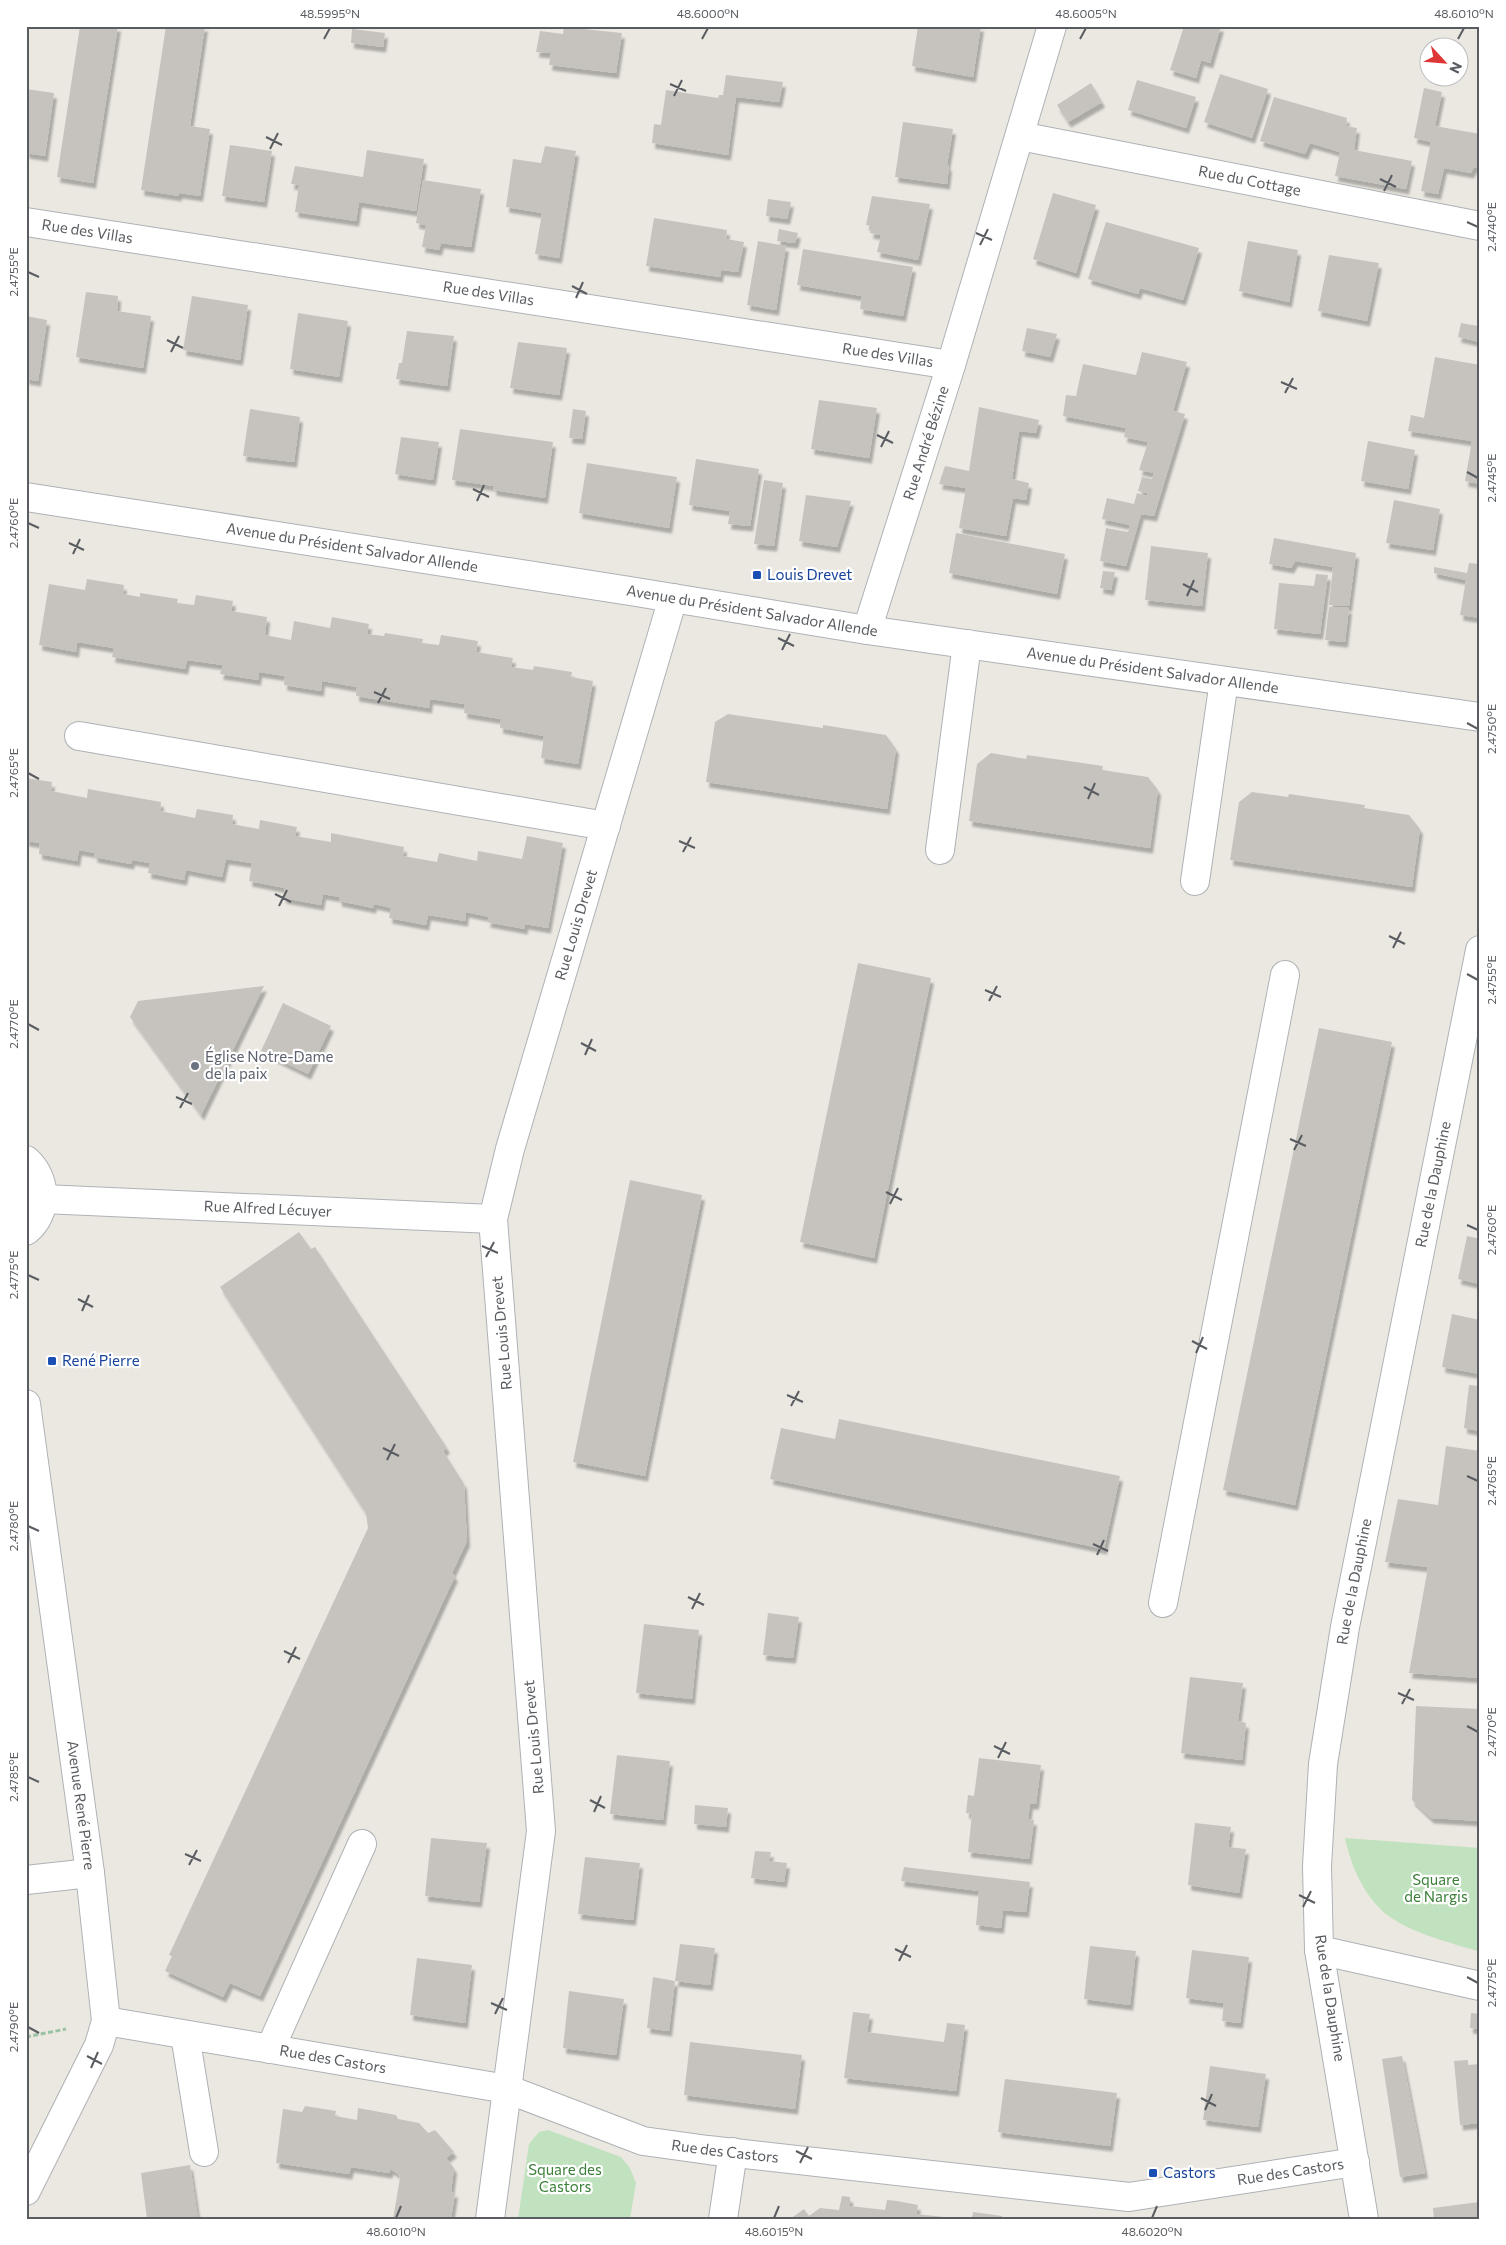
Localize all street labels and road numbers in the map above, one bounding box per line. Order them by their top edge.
street label: Rue du Cottage [1197,161,1303,199]
street label: Rue des Villas [41,215,134,246]
street label: Rue des Villas [442,277,536,308]
street label: Rue des Villas [841,338,935,370]
street label: Rue André Bézine [899,383,952,502]
street label: Avenue du Président Salvador Allende [225,518,479,575]
street label: Avenue du Président Salvador Allende [625,581,879,639]
street label: Avenue du Président Salvador Allende [1026,643,1280,696]
street label: Rue Louis Drevet [550,867,600,982]
street label: Rue de la Dauphine [1411,1119,1454,1249]
street label: Rue Alfred Lécuyer [203,1196,332,1220]
street label: Rue Louis Drevet [487,1275,515,1391]
street label: Rue de la Dauphine [1332,1517,1374,1646]
street label: Rue Louis Drevet [519,1679,547,1795]
street label: Avenue René Pierre [64,1739,100,1871]
street label: Rue de la Dauphine [1312,1933,1350,2063]
street label: Rue des Castors [278,2041,388,2076]
street label: Rue des Castors [670,2135,780,2166]
street label: Rue des Castors [1236,2154,1345,2188]

